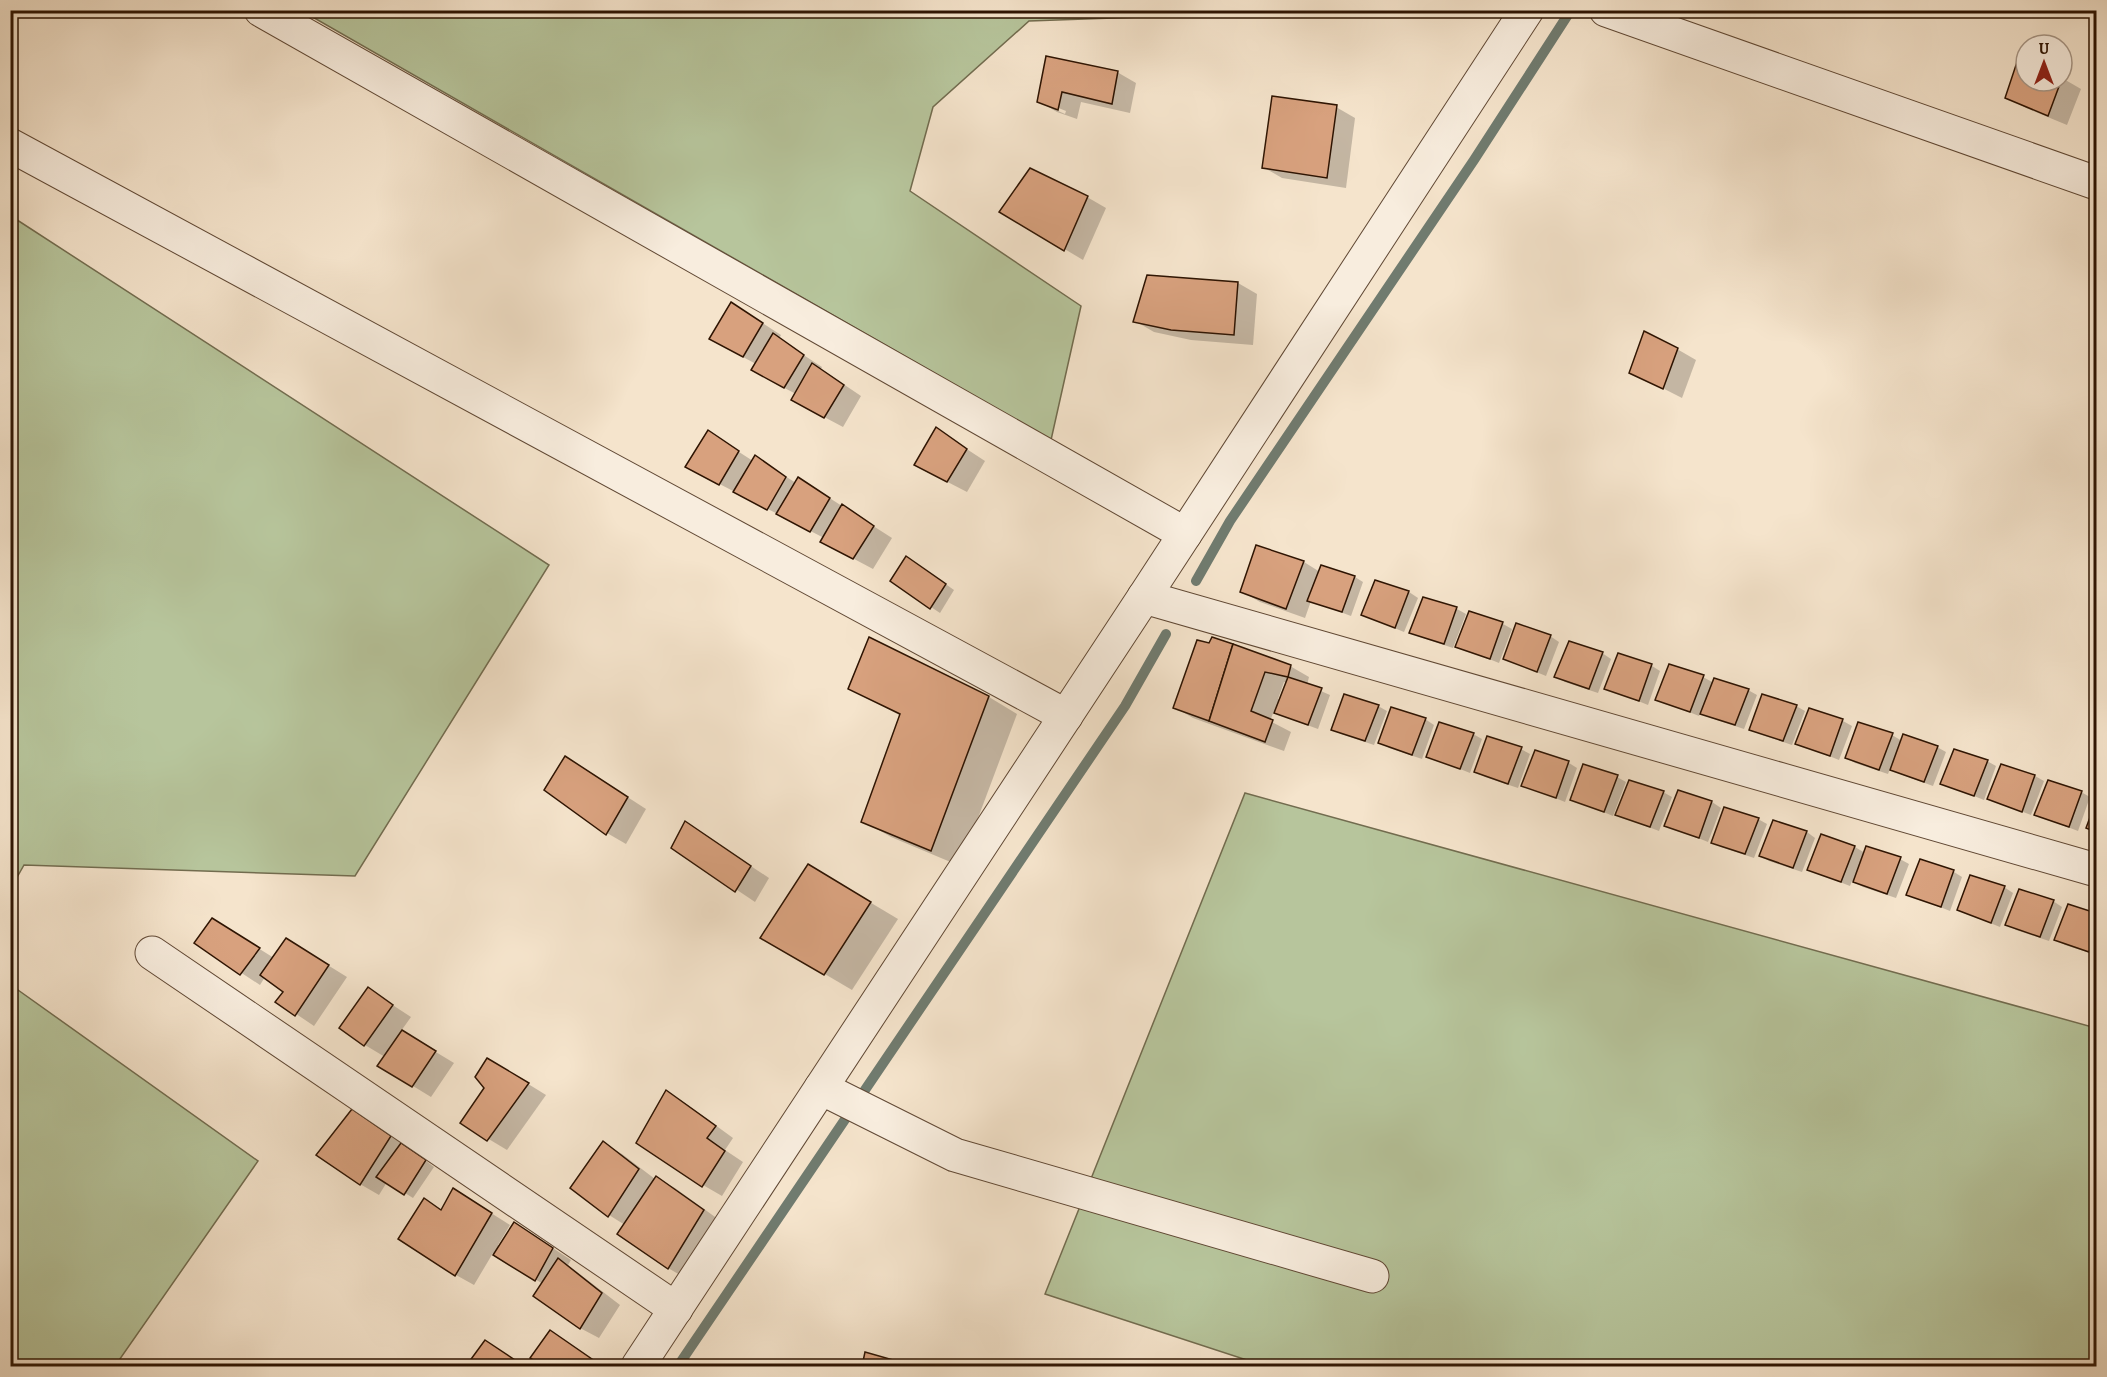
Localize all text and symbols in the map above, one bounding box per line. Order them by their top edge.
north arrow [2014,33,2074,93]
text: U [2039,38,2050,60]

